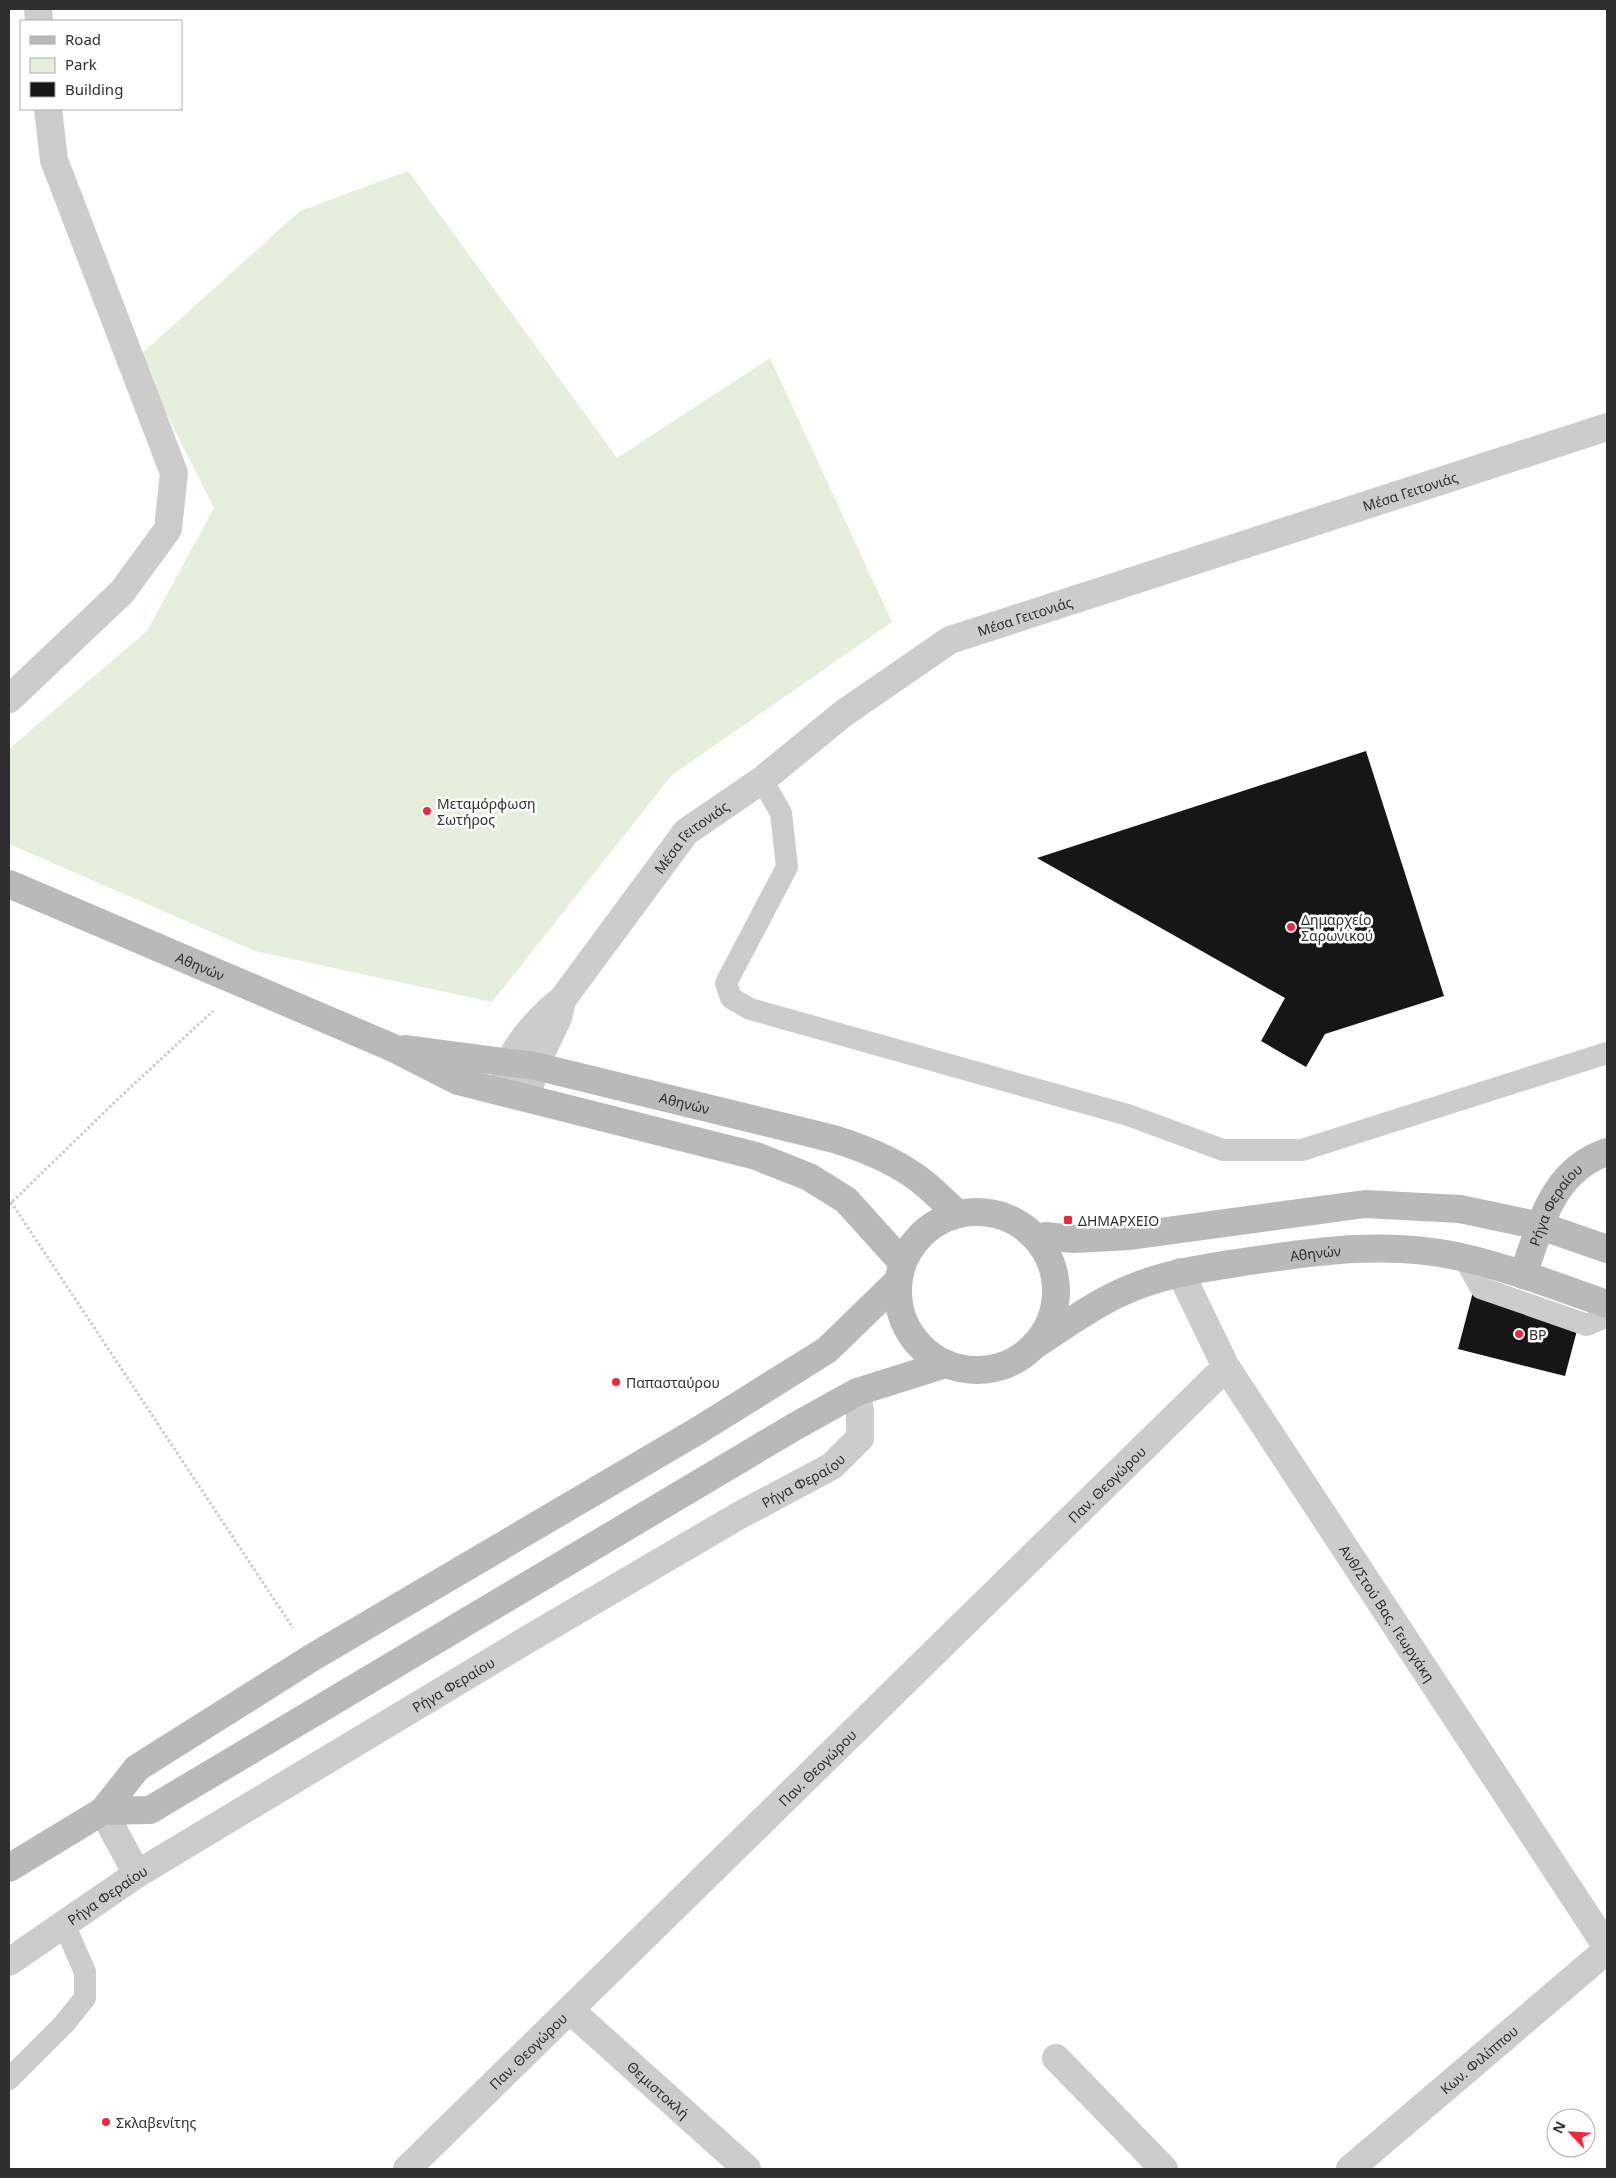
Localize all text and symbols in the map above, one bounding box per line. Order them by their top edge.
legend [20,20,182,110]
text: Road [65,29,101,49]
text: Park [65,54,97,74]
text: Building [65,79,123,99]
street label: Μέσα Γειτονιάς [1360,467,1460,515]
street label: Μέσα Γειτονιάς [975,591,1075,640]
place label: Μεταμόρφωση Σωτήρος [437,794,536,829]
street label: Μέσα Γειτονιάς [649,796,732,877]
marker: Μεταμόρφωση Σωτήρος [421,805,433,817]
place label: Δημαρχείο Σαρωνικού [1301,910,1373,945]
marker: Δημαρχείο Σαρωνικού [1285,921,1297,933]
street label: Αθηνών [173,947,227,984]
street label: Αθηνών [657,1087,712,1118]
street label: Ρήγα Φεραίου [1524,1159,1586,1248]
place label: ΔΗΜΑΡΧΕΙΟ [1078,1211,1159,1230]
marker: ΔΗΜΑΡΧΕΙΟ [1062,1214,1074,1226]
street label: Αθηνών [1289,1240,1341,1265]
place label: BP [1529,1325,1547,1344]
marker: BP [1513,1328,1525,1340]
place label: Παπασταύρου [626,1373,720,1392]
marker: Παπασταύρου [610,1376,622,1388]
street label: Παν. Θεογώρου [1063,1442,1150,1527]
street label: Ρήγα Φεραίου [758,1449,849,1511]
street label: Ανθ/Στού Βας. Γεωργάκη [1336,1541,1440,1685]
street label: Ρήγα Φεραίου [408,1652,498,1716]
street label: Παν. Θεογώρου [774,1725,860,1810]
street label: Ρήγα Φεραίου [63,1861,151,1929]
street label: Παν. Θεογώρου [485,2008,571,2093]
street label: Κων. Φιλίππου [1436,2021,1522,2098]
street label: Θεμιστοκλή [623,2057,694,2123]
north arrow [1546,2108,1596,2158]
place label: Σκλαβενίτης [116,2113,196,2132]
marker: Σκλαβενίτης [100,2116,112,2128]
text: N [1548,2118,1570,2136]

